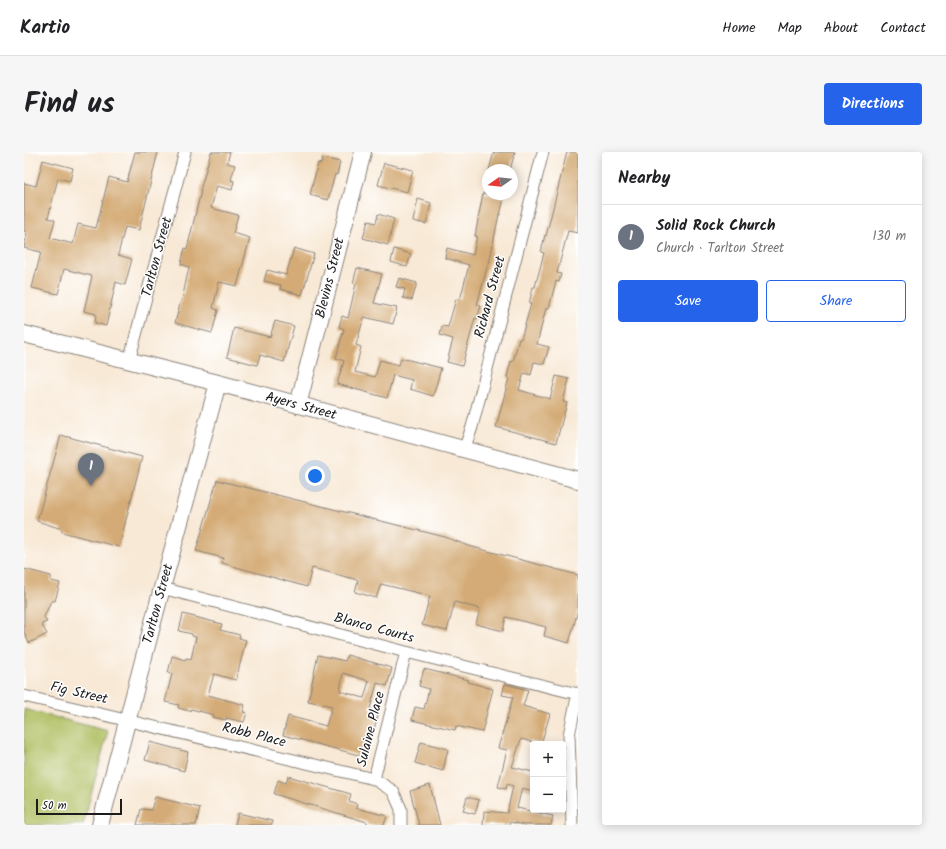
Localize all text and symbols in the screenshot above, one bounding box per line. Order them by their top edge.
text: Kartio [20,13,70,43]
text: Home [722,17,756,39]
text: Map [778,17,802,39]
text: About [824,17,858,39]
text: Contact [880,17,926,39]
text: Find us [24,82,115,127]
button: Directions [824,83,922,125]
north arrow [482,164,518,200]
text: Nearby [618,165,670,192]
street label: Tarlton Street [136,214,178,300]
text: Solid Rock Church [656,214,775,238]
text: 1 [629,226,633,247]
text: 130 m [872,226,906,247]
street label: Blevins Street [309,235,351,321]
text: Church · Tarlton Street [656,238,784,259]
street label: Richard Street [468,253,512,341]
button: Save [618,280,758,322]
button: Share [766,280,906,322]
street label: Ayers Street [263,386,340,426]
pin: 1 [78,453,104,486]
your location [305,466,325,486]
street label: Tarlton Street [137,561,179,647]
street label: Blanco Courts [332,607,417,649]
street label: Fig Street [48,676,111,710]
street label: Sulaine Place [351,688,391,769]
street label: Robb Place [220,716,289,754]
map controls [530,741,566,813]
button: + [530,741,566,777]
button: − [530,777,566,813]
scale bar [36,797,122,816]
text: 50 m [42,797,67,815]

